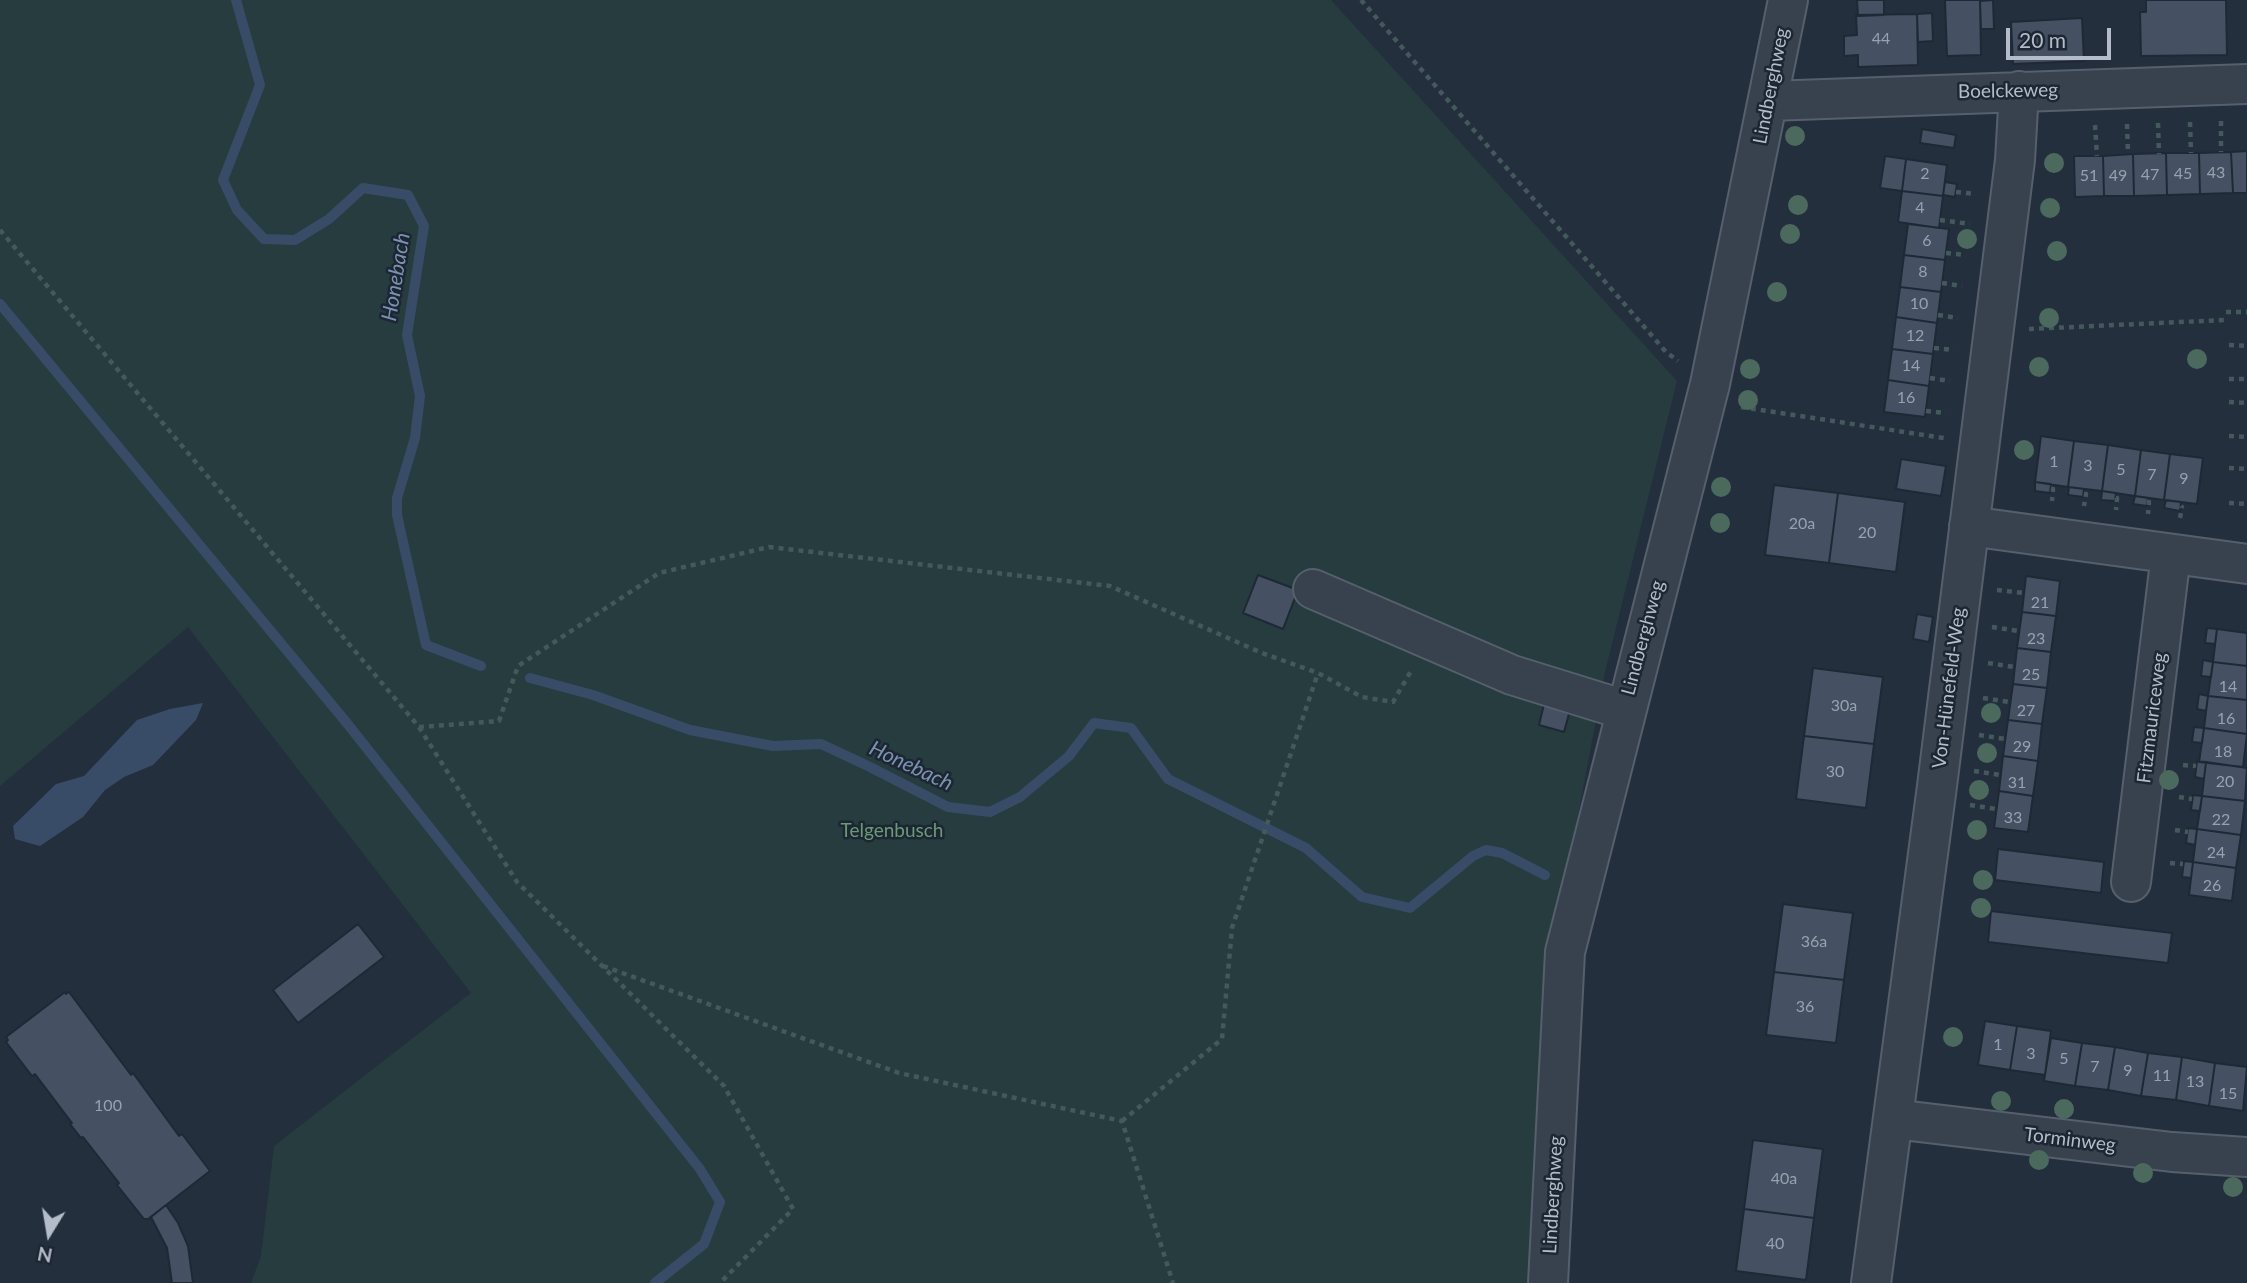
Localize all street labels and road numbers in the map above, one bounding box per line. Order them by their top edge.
street label: Lindberghweg [1749,26,1793,146]
street label: Boelckeweg [1958,79,2058,103]
street label: Lindberghweg [1617,578,1669,698]
street label: Von-Hünefeld-Weg [1928,606,1970,770]
street label: Fitzmauriceweg [2133,651,2171,785]
street label: Torminweg [2023,1123,2117,1157]
street label: Lindberghweg [1539,1135,1567,1255]

